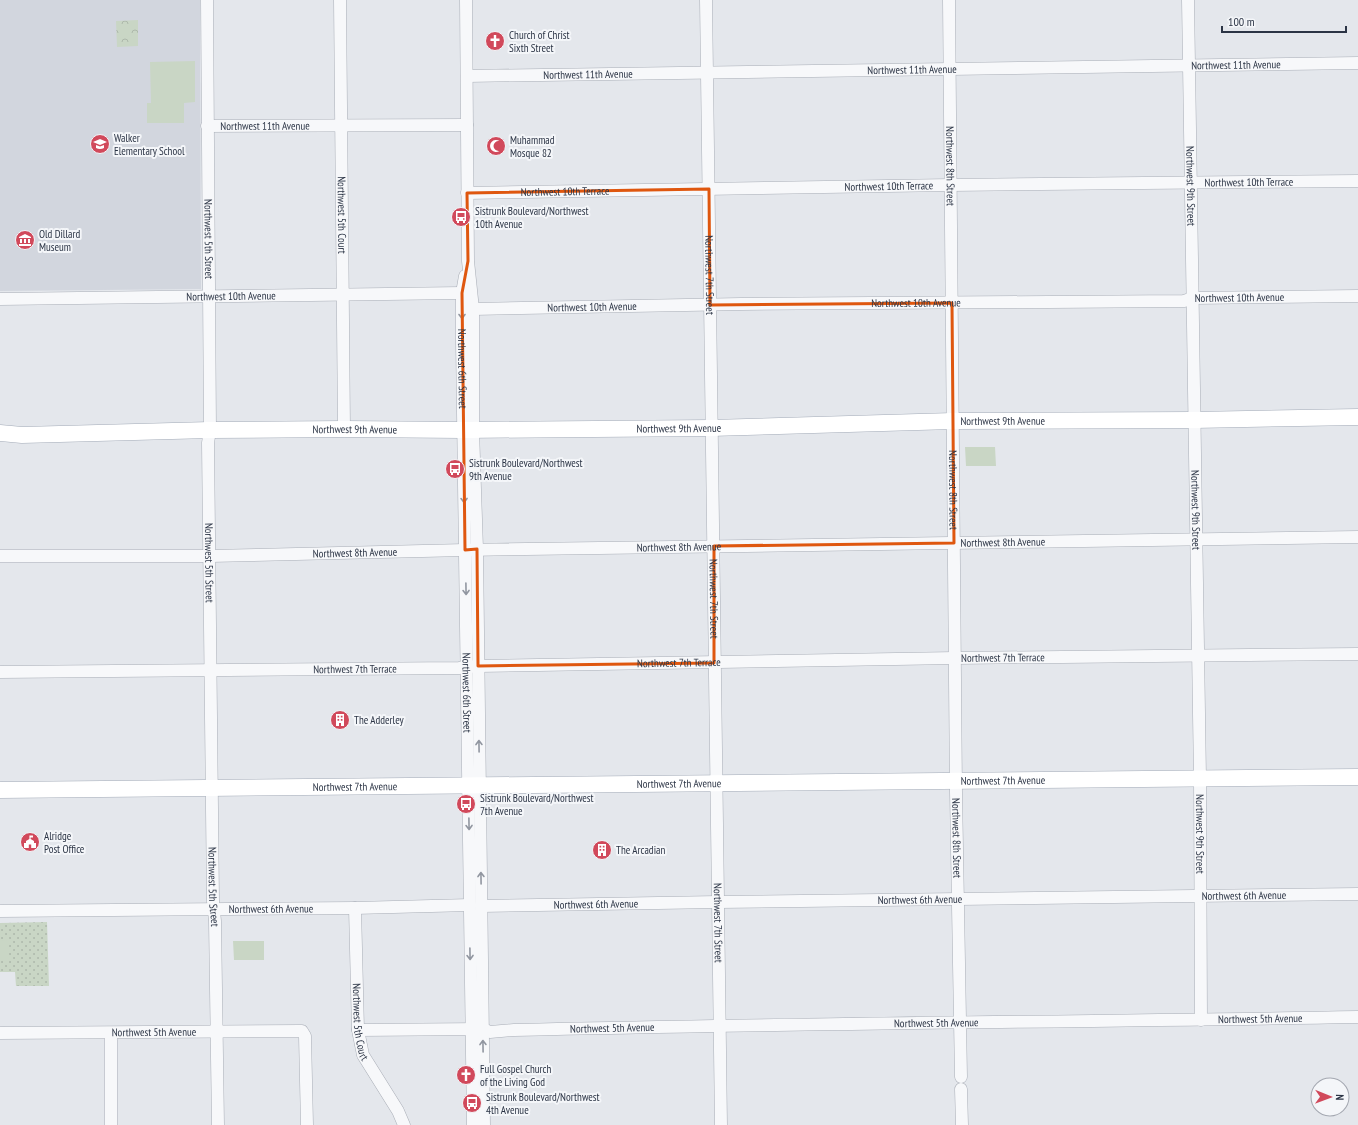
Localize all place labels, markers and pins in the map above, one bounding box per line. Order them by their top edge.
place label: Church of Christ Sixth Street [509,28,570,55]
church icon: Church of Christ Sixth Street [484,30,506,52]
place label: Walker Elementary School [114,131,185,158]
school or university icon: Walker Elementary School [89,133,111,155]
place label: Muhammad Mosque 82 [510,133,555,160]
mosque icon: Muhammad Mosque 82 [485,135,507,157]
place label: Sistrunk Boulevard/Northwest 10th Avenue [475,204,589,231]
bus stop icon: Sistrunk Boulevard/Northwest 10th Avenue [450,206,472,228]
place label: Old Dillard Museum [39,227,80,254]
museum icon: Old Dillard Museum [14,229,36,251]
place label: Sistrunk Boulevard/Northwest 9th Avenue [469,456,583,483]
bus stop icon: Sistrunk Boulevard/Northwest 9th Avenue [444,458,466,480]
building icon: The Adderley [329,709,351,731]
place label: The Adderley [354,713,405,727]
place label: Sistrunk Boulevard/Northwest 7th Avenue [480,791,594,818]
bus stop icon: Sistrunk Boulevard/Northwest 7th Avenue [455,793,477,815]
place label: Alridge Post Office [44,829,85,856]
public building icon: Alridge Post Office [19,831,41,853]
building icon: The Arcadian [591,839,613,861]
place label: The Arcadian [616,843,665,857]
place label: Full Gospel Church of the Living God [480,1062,551,1089]
church icon: Full Gospel Church of the Living God [455,1064,477,1086]
place label: Sistrunk Boulevard/Northwest 4th Avenue [486,1090,600,1117]
bus stop icon: Sistrunk Boulevard/Northwest 4th Avenue [461,1092,483,1114]

